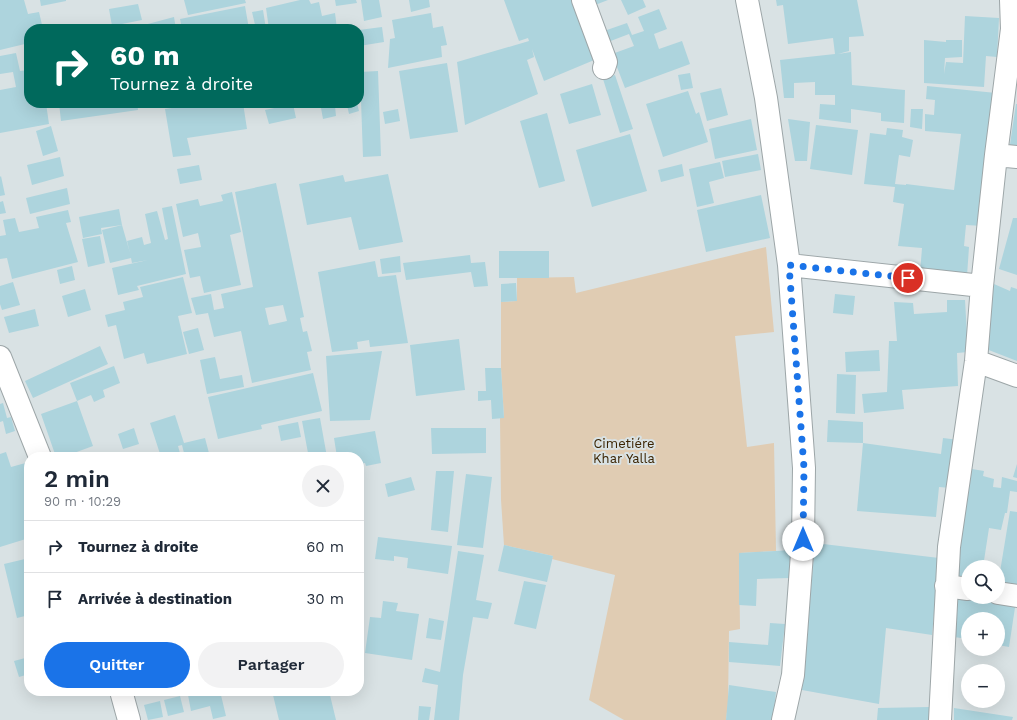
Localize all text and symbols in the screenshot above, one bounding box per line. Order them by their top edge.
text: 60 m [110,39,180,72]
icon: right [44,40,96,92]
text: Tournez à droite [110,73,253,94]
pin [891,261,925,295]
icon: arrive [897,267,919,289]
park label: Cimetiére Khar Yalla [593,436,656,466]
text: 2 min [44,465,110,493]
button: close [302,465,344,507]
text: 90 m · 10:29 [44,494,121,509]
position arrow [782,519,824,561]
icon: right [44,536,66,558]
text: Tournez à droite [78,538,198,556]
text: 60 m [306,538,344,556]
map controls [961,560,1005,708]
button: search [961,560,1005,604]
icon: arrive [44,588,66,610]
text: Arrivée à destination [78,590,232,608]
text: 30 m [307,590,344,608]
button: + [961,612,1005,656]
button: Quitter [44,642,190,688]
button: Partager [198,642,344,688]
button: − [961,664,1005,708]

